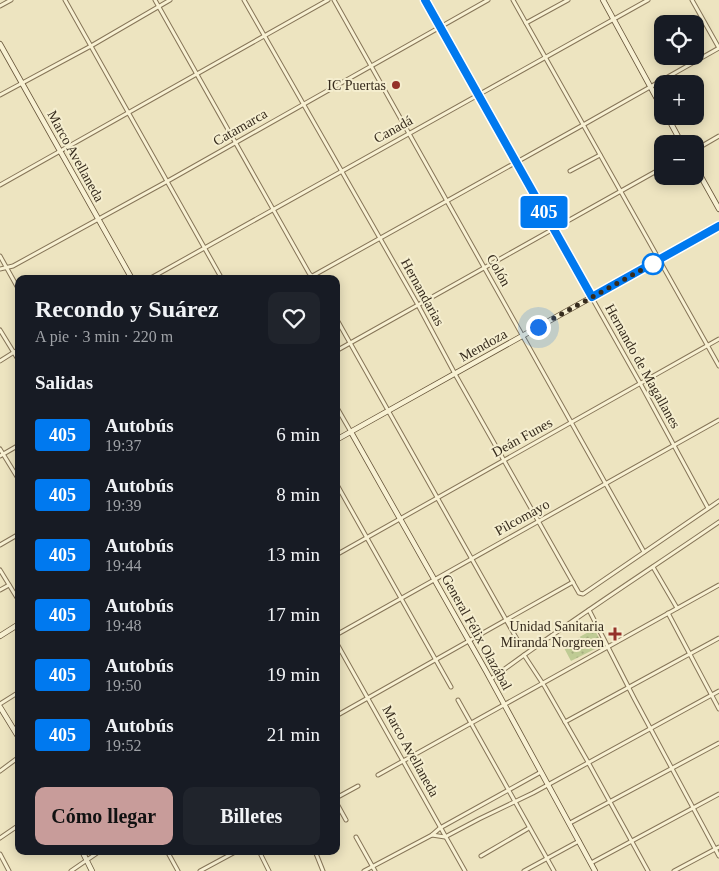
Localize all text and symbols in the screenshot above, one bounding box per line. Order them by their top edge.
map controls [654,15,704,185]
button: locate [654,15,704,65]
button: + [654,75,704,125]
place label: IC Puertas [327,78,386,93]
marker: IC Puertas [390,79,402,91]
street label: Catamarca [211,106,271,149]
street label: Marco Avellaneda [44,108,107,205]
street label: Canadá [371,112,416,146]
button: − [654,135,704,185]
line badge: 405 [515,196,573,228]
text: 405 [531,202,558,222]
street label: Colón [484,252,513,289]
unlabelled marker [642,253,664,275]
street label: Hernandarias [398,256,447,329]
button: heart [268,292,320,344]
text: Recondo y Suárez [35,296,219,322]
street label: Hernando de Magallanes [602,301,683,431]
your location [526,315,551,340]
street label: Mendoza [457,326,510,365]
text: A pie · 3 min · 220 m [35,328,173,345]
text: Salidas [35,372,93,393]
text: Autobús [105,415,174,436]
street label: Deán Funes [490,415,555,460]
text: 6 min [276,424,320,445]
text: 405 [49,425,76,445]
text: 19:37 [105,437,141,454]
text: Autobús [105,475,174,496]
text: 8 min [276,484,320,505]
text: 405 [49,485,76,505]
street label: Pilcomayo [492,496,552,539]
text: 19:39 [105,497,141,514]
text: Autobús [105,535,174,556]
text: 13 min [267,544,320,565]
text: 405 [49,545,76,565]
text: 19:44 [105,557,141,574]
street label: General Félix Olazábal [439,572,515,693]
text: Autobús [105,595,174,616]
text: 17 min [267,604,320,625]
text: 405 [49,605,76,625]
text: 19:48 [105,617,141,634]
place label: Unidad Sanitaria Miranda Norgreen [500,619,605,650]
marker: Unidad Sanitaria Miranda Norgreen [608,627,622,641]
text: Autobús [105,655,174,676]
text: 19 min [267,664,320,685]
text: 405 [49,665,76,685]
text: 19:50 [105,677,141,694]
street label: Marco Avellaneda [379,703,442,800]
text: Autobús [105,715,174,736]
text: 21 min [267,724,320,745]
text: 405 [49,725,76,745]
text: 19:52 [105,737,141,754]
button: Cómo llegar [35,787,173,845]
button: Billetes [183,787,320,845]

